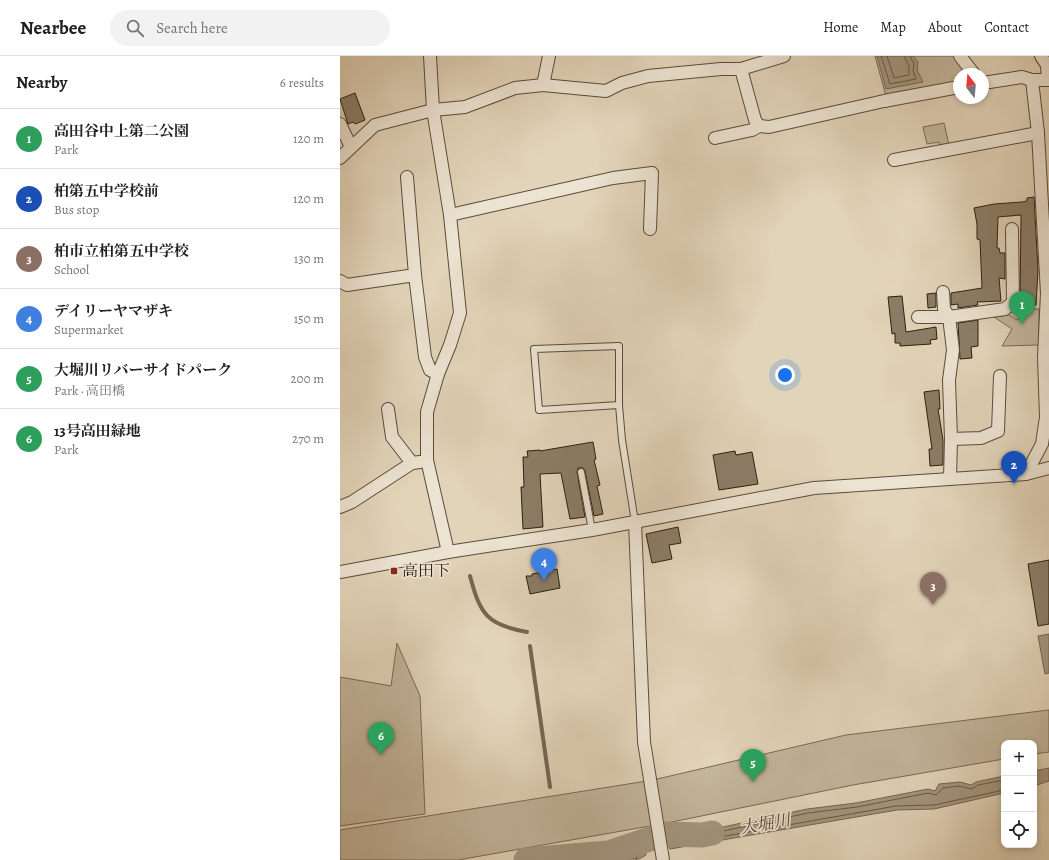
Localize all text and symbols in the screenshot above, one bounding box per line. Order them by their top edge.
search box [110,10,390,46]
text: Nearbee [20,15,86,41]
icon: search [124,17,146,39]
text: Search here [156,18,228,38]
text: Home [823,18,858,37]
text: Map [880,18,906,37]
text: About [928,18,962,37]
text: Contact [984,18,1029,37]
north arrow [953,68,989,104]
text: Nearby [16,71,67,94]
text: 6 results [280,74,324,91]
text: 高田谷中上第二公園 [54,121,189,141]
text: 1 [27,130,31,147]
text: 120 m [293,130,324,147]
text: Park [54,141,78,158]
text: 柏第五中学校前 [54,181,159,201]
text: 2 [26,190,32,207]
text: 120 m [293,190,324,207]
text: Bus stop [54,201,99,218]
text: 柏市立柏第五中学校 [54,241,189,261]
text: 3 [26,250,32,267]
text: 130 m [294,250,324,267]
text: School [54,261,89,278]
pin: 1 [1009,291,1035,324]
text: デイリーヤマザキ [54,301,173,321]
text: 4 [26,310,32,327]
text: 150 m [294,310,324,327]
text: Supermarket [54,321,124,338]
text: 大堀川リバーサイドパーク [54,360,232,380]
your location [775,365,795,385]
text: 5 [26,370,32,387]
text: 200 m [291,370,324,387]
text: Park · 高田橋 [54,382,125,399]
text: 13号高田緑地 [54,421,141,441]
text: 6 [26,430,32,447]
text: 270 m [292,430,324,447]
text: Park [54,441,78,458]
pin: 2 [1001,451,1027,484]
pin: 4 [531,548,557,581]
place label: 高田下 [402,560,450,582]
marker: 高田下 [389,566,399,576]
pin: 3 [920,572,946,605]
pin: 6 [368,722,394,755]
map controls [1001,740,1037,848]
button: + [1001,740,1037,776]
pin: 5 [740,749,766,782]
button: − [1001,776,1037,812]
water label: 大堀川 [738,808,794,840]
button: locate [1001,812,1037,848]

